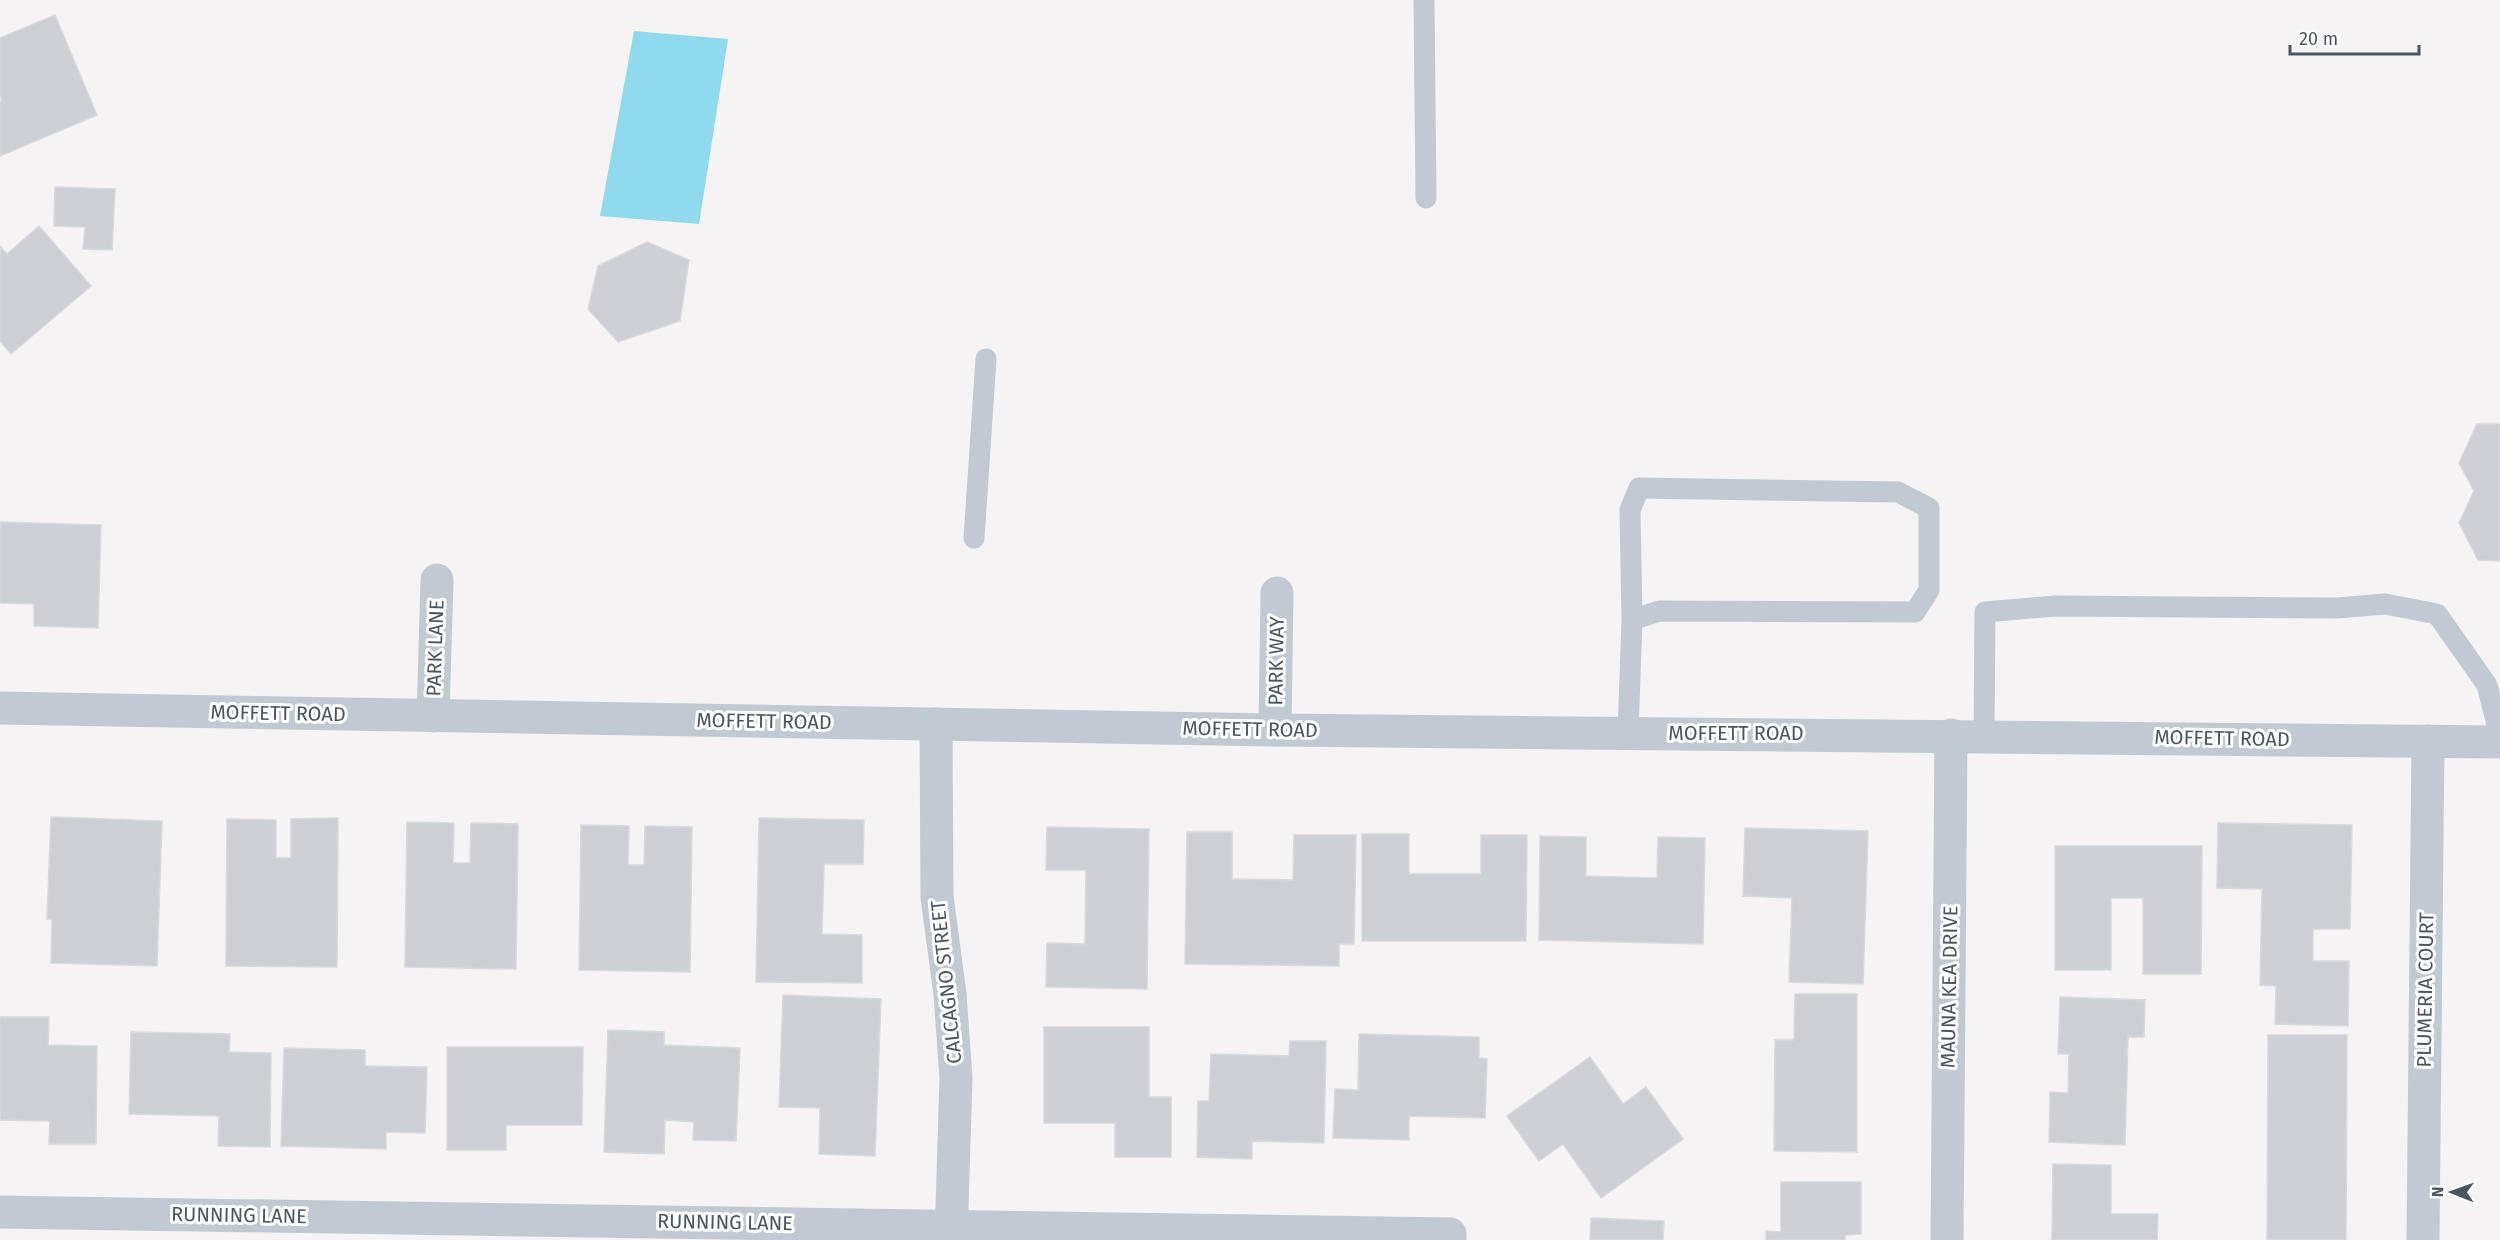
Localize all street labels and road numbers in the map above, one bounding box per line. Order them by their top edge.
street label: PARK LANE [421,599,449,697]
street label: PARK WAY [1263,616,1289,706]
street label: MOFFETT ROAD [210,700,346,726]
street label: MOFFETT ROAD [696,708,832,734]
street label: MOFFETT ROAD [1182,716,1318,742]
street label: MOFFETT ROAD [1668,721,1804,745]
street label: MOFFETT ROAD [2154,725,2290,751]
street label: CALCAGNO STREET [925,898,967,1065]
street label: MAUNA KEA DRIVE [1936,906,1962,1068]
street label: PLUMERIA COURT [2412,912,2438,1068]
street label: RUNNING LANE [171,1202,307,1228]
street label: RUNNING LANE [657,1209,793,1235]

